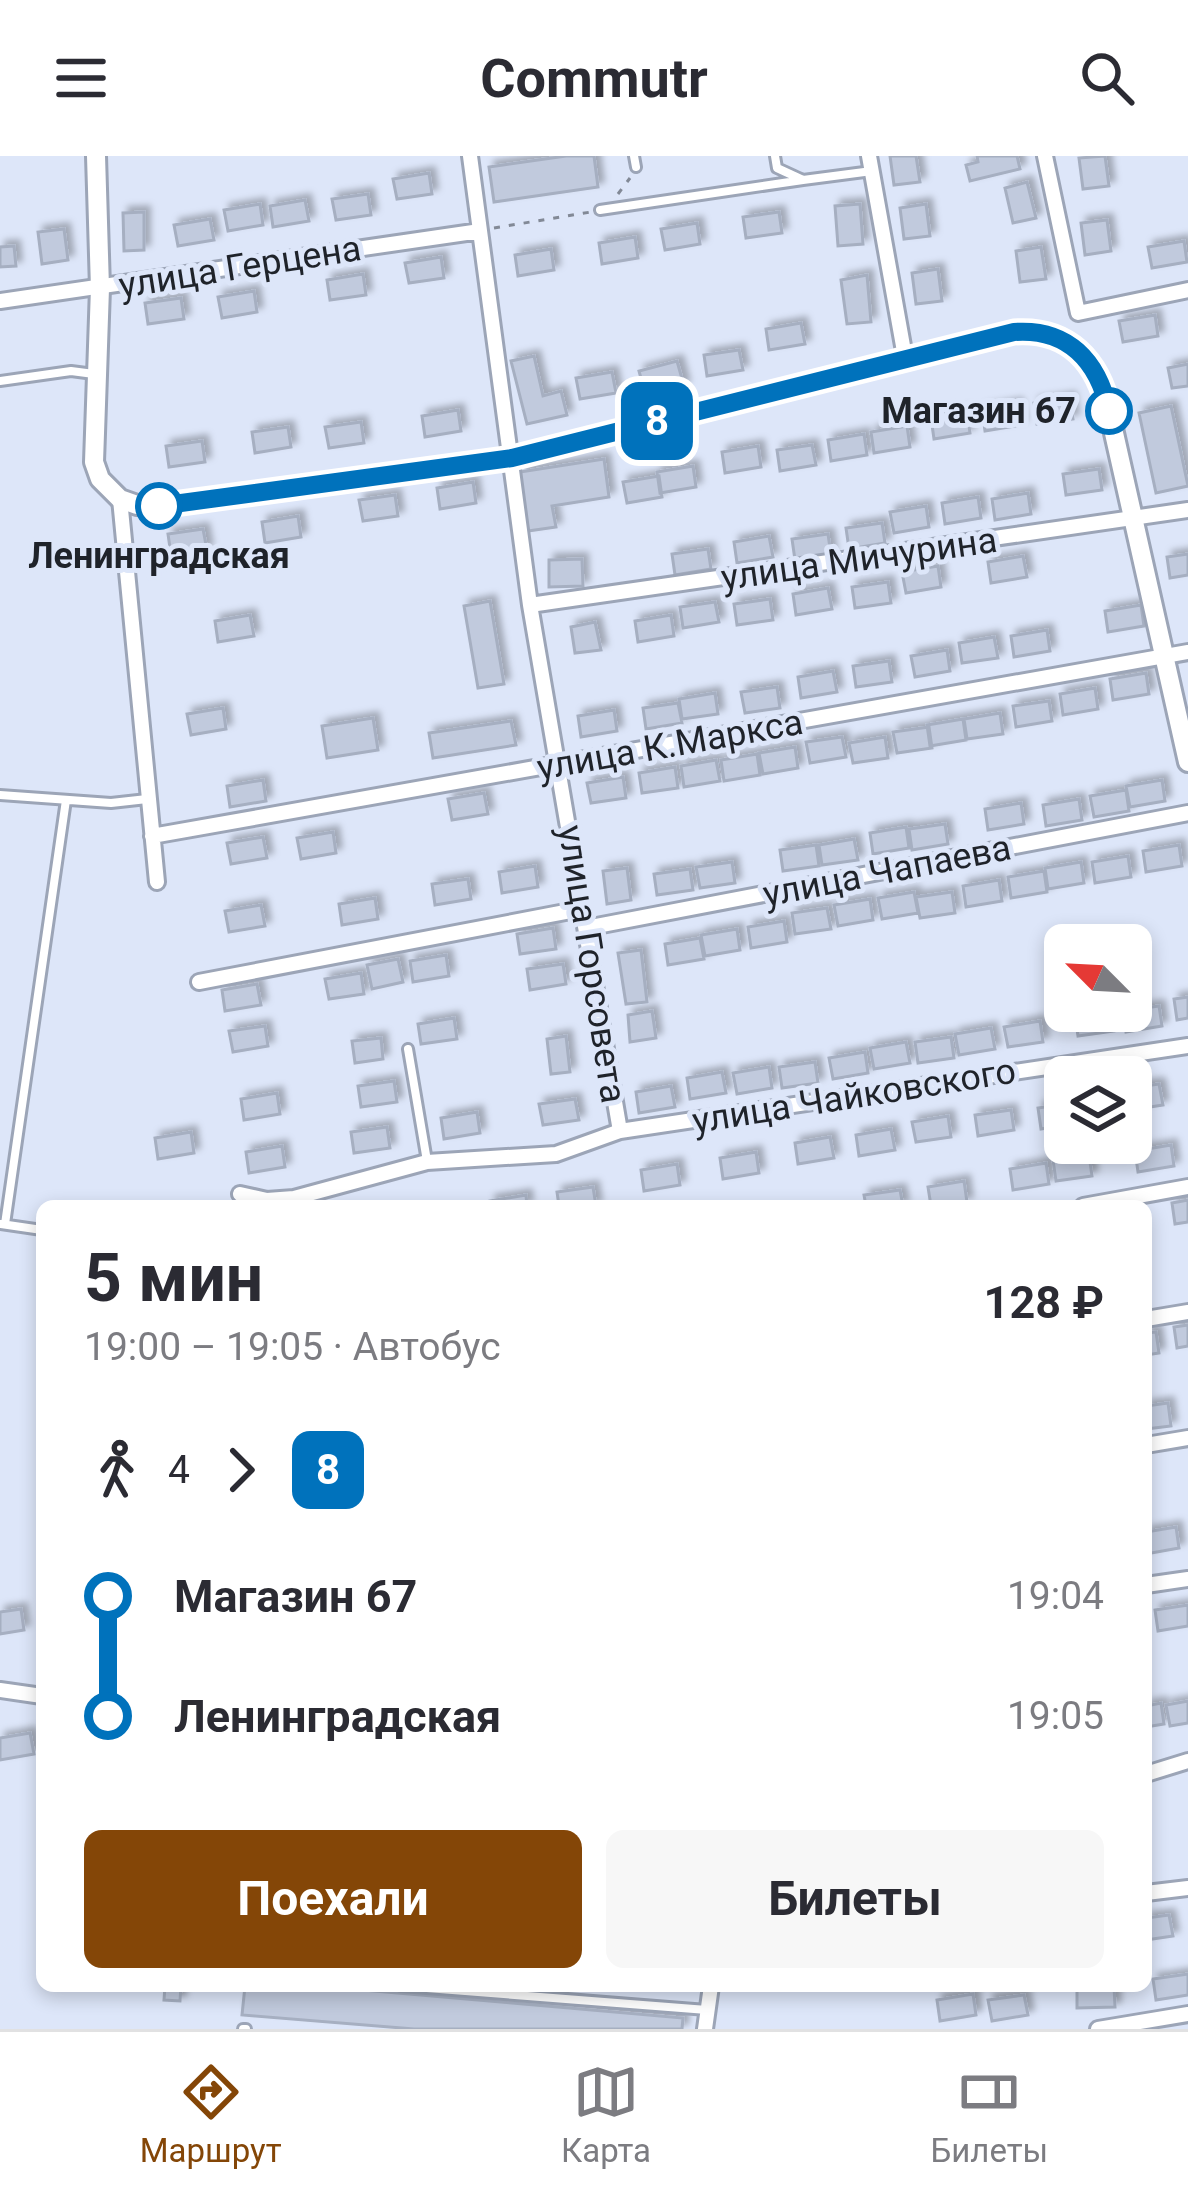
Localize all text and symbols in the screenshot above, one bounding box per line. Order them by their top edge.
icon: menu [48,45,114,111]
icon: search [1074,45,1140,111]
text: Commutr [480,47,708,110]
street label: улица Герцена [116,227,364,307]
line badge: 8 [618,382,696,460]
marker: Магазин 67 [1087,389,1131,433]
place label: Магазин 67 [881,390,1076,432]
text: 8 [645,396,669,445]
marker: Ленинградская [137,484,181,528]
street label: улица Мичурина [718,519,1000,599]
place label: Ленинградская [28,535,290,577]
street label: улица К.Маркса [534,701,806,789]
street label: улица Горсовета [549,822,635,1106]
street label: улица Чапаева [759,826,1015,916]
north arrow [1044,924,1152,1032]
map controls [1044,924,1152,1164]
street label: улица Чайковского [689,1050,1019,1142]
button: layers [1044,1056,1152,1164]
text: 5 мин [84,1240,263,1317]
text: 128 ₽ [984,1276,1104,1329]
text: 19:00 – 19:05 · Автобус [84,1324,501,1370]
icon: walk [84,1437,150,1503]
icon: forward [208,1437,274,1503]
text: 8 [316,1445,340,1494]
text: 4 [168,1447,190,1493]
text: Магазин 67 [174,1570,417,1623]
text: 19:04 [1007,1573,1104,1619]
text: Ленинградская [174,1690,501,1743]
text: 19:05 [1007,1693,1104,1739]
button: Поехали [84,1830,582,1968]
button: Билеты [606,1830,1104,1968]
tab: Маршрут [140,2059,282,2170]
tab: Карта [561,2059,651,2170]
tab: Билеты [930,2059,1048,2170]

